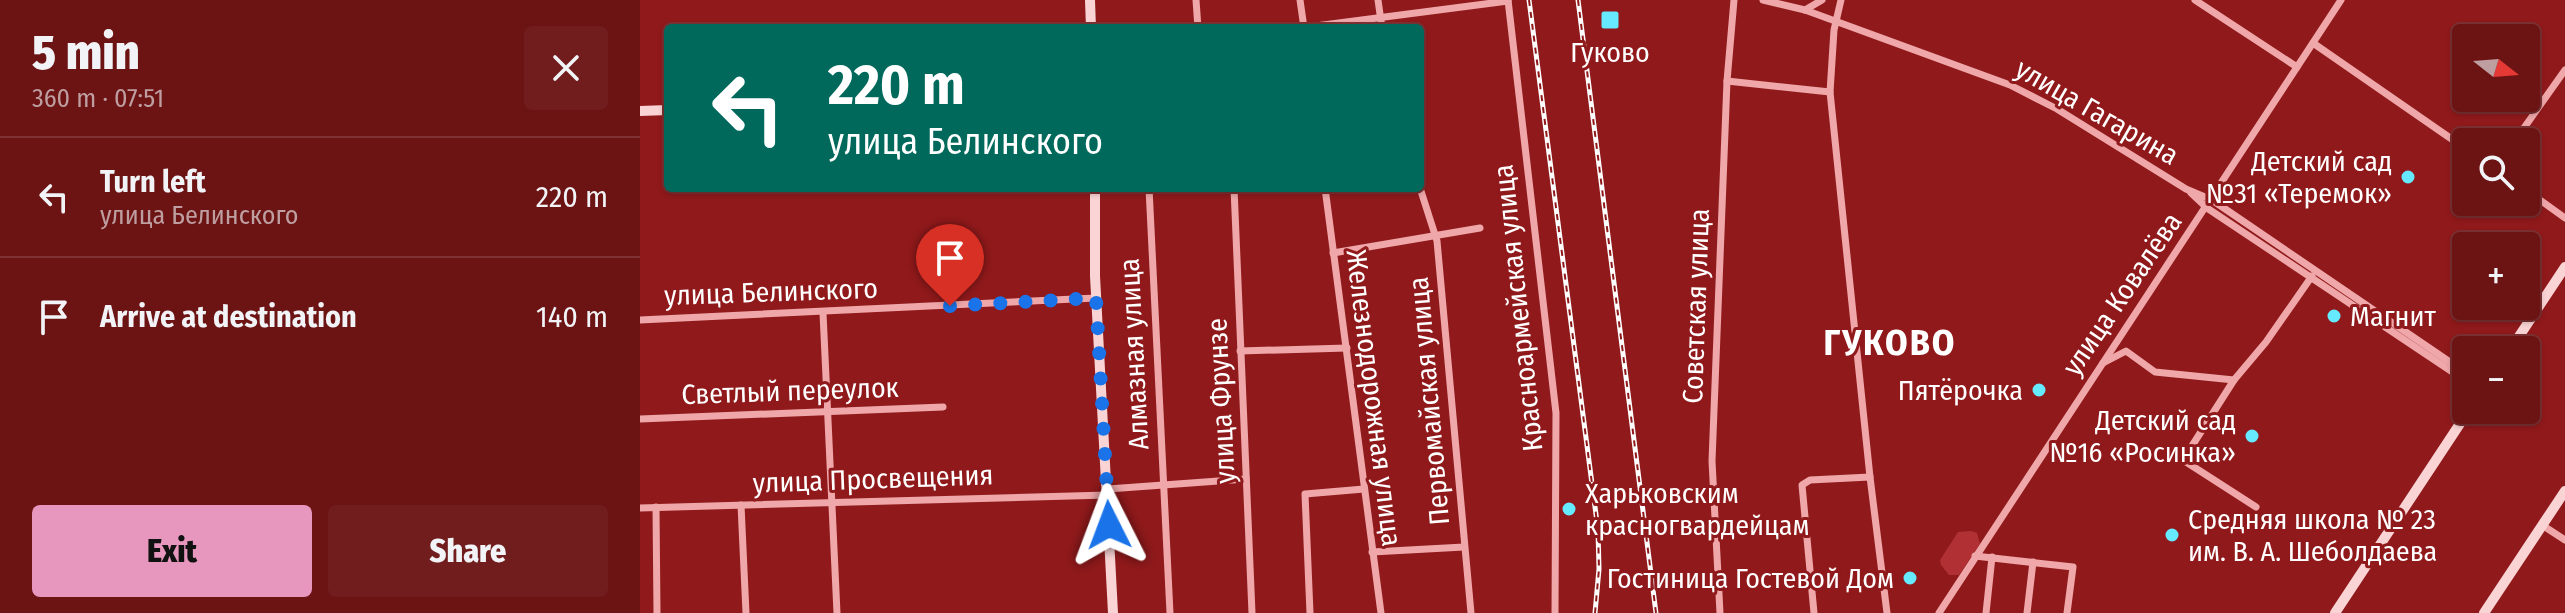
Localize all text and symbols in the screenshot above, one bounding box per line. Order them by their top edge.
marker: Гуково [1599,9,1621,31]
text: 5 min [32,24,140,82]
north arrow [2452,24,2540,112]
map controls [2452,24,2540,424]
button: close [524,26,608,110]
place label: Гуково [1570,36,1650,69]
text: 220 m [828,52,965,119]
street label: улица Гагарина [2010,52,2184,172]
icon: left [696,56,800,160]
text: 360 m · 07:51 [32,83,164,114]
text: улица Белинского [828,120,1103,164]
button: search [2452,128,2540,216]
place label: Детский сад №31 «Теремок» [2206,145,2392,210]
street label: Красноармейская улица [1487,163,1549,453]
text: Turn left [100,164,206,200]
marker: Детский сад №31 «Теремок» [2399,168,2417,186]
icon: left [32,175,76,219]
text: 220 m [536,179,608,215]
text: улица Белинского [100,200,299,231]
street label: улица Ковалёва [2055,206,2189,382]
street label: Советская улица [1676,208,1716,404]
pin [916,224,984,306]
button: + [2452,232,2540,320]
icon: arrive [928,236,972,280]
street label: Железнодорожная улица [1339,248,1409,548]
street label: Алмазная улица [1113,257,1155,451]
street label: улица Белинского [664,272,878,312]
street label: Первомайская улица [1402,275,1456,527]
icon: arrive [32,295,76,339]
text: Arrive at destination [100,299,357,335]
text: 140 m [536,299,608,335]
place label: Магнит [2350,300,2436,333]
marker: Магнит [2325,307,2343,325]
street label: улица Фрунзе [1200,317,1242,485]
district label: ГУКОВО [1824,321,1956,365]
button: − [2452,336,2540,424]
street label: Светлый переулок [681,371,899,411]
place label: Пятёрочка [1898,374,2023,407]
marker: Пятёрочка [2030,381,2048,399]
place label: Детский сад №16 «Росинка» [2050,404,2236,469]
marker: Детский сад №16 «Росинка» [2243,427,2261,445]
street label: улица Просвещения [752,458,994,500]
place label: Харьковским красногвардейцам [1585,477,1810,542]
position arrow [1067,483,1151,567]
marker: Харьковским красногвардейцам [1560,500,1578,518]
place label: Средняя школа № 23 им. В. А. Шеболдаева [2188,503,2437,568]
button: Exit [32,505,312,597]
button: Share [328,505,608,597]
marker: Средняя школа № 23 им. В. А. Шеболдаева [2163,526,2181,544]
place label: Гостиница Гостевой Дом [1607,562,1894,595]
marker: Гостиница Гостевой Дом [1901,569,1919,587]

